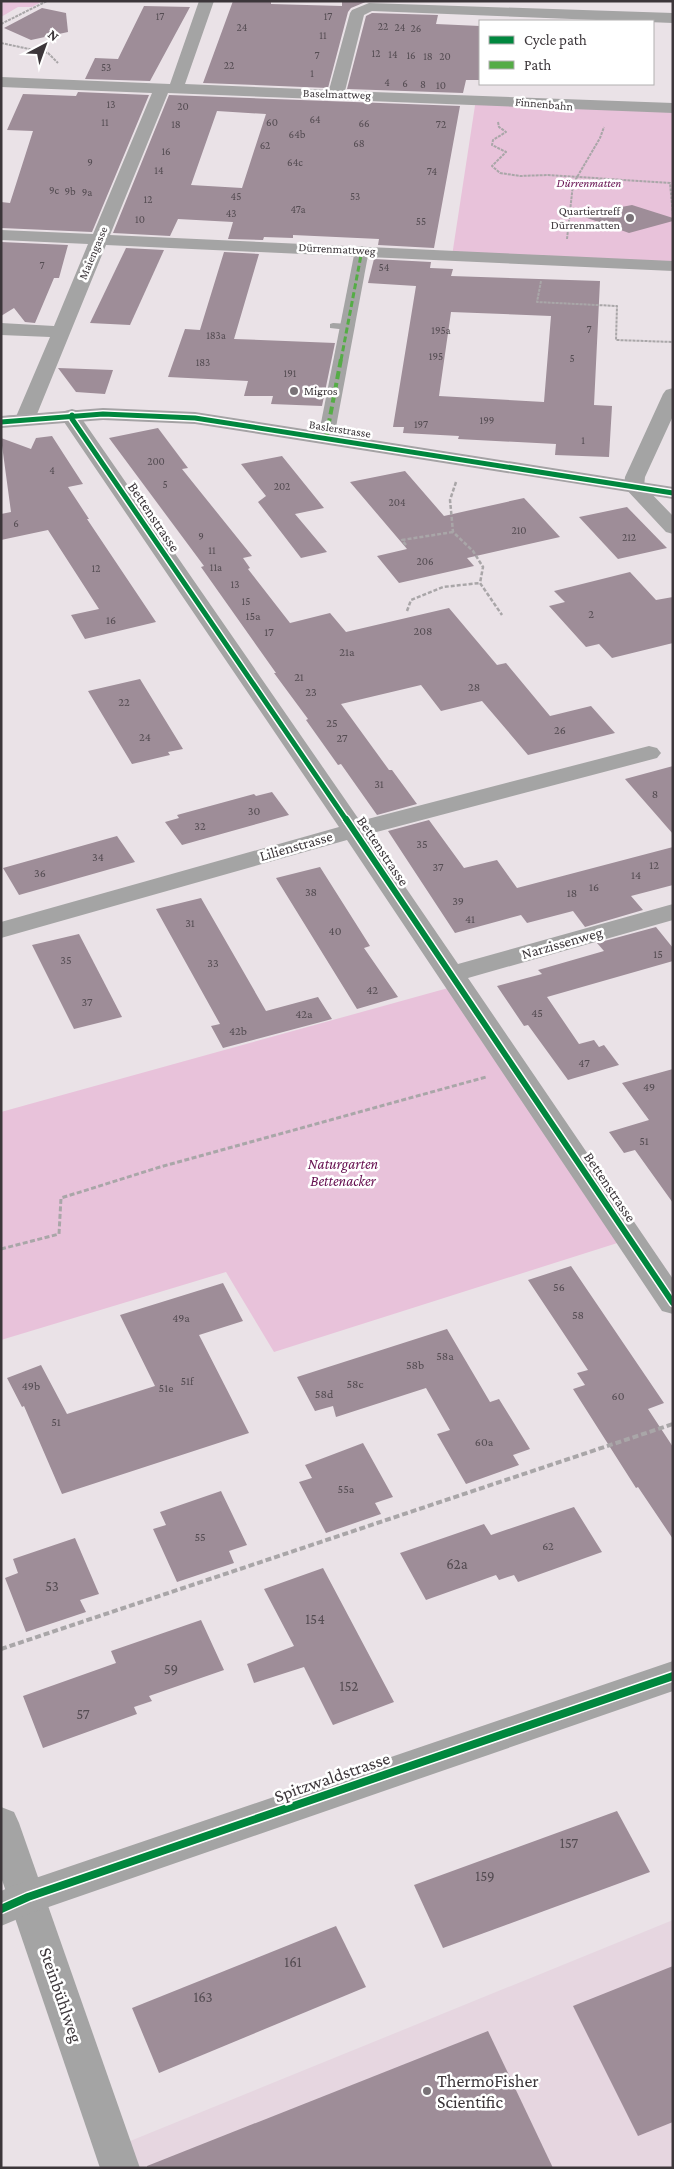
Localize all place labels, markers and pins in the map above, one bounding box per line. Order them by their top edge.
place label: Quartiertreff Dürrenmatten [551,204,621,232]
marker: Quartiertreff Dürrenmatten [624,212,636,224]
place label: Migros [304,384,338,398]
marker: Migros [288,385,300,397]
place label: ThermoFisher Scientific [437,2071,539,2112]
marker: ThermoFisher Scientific [421,2085,433,2097]

